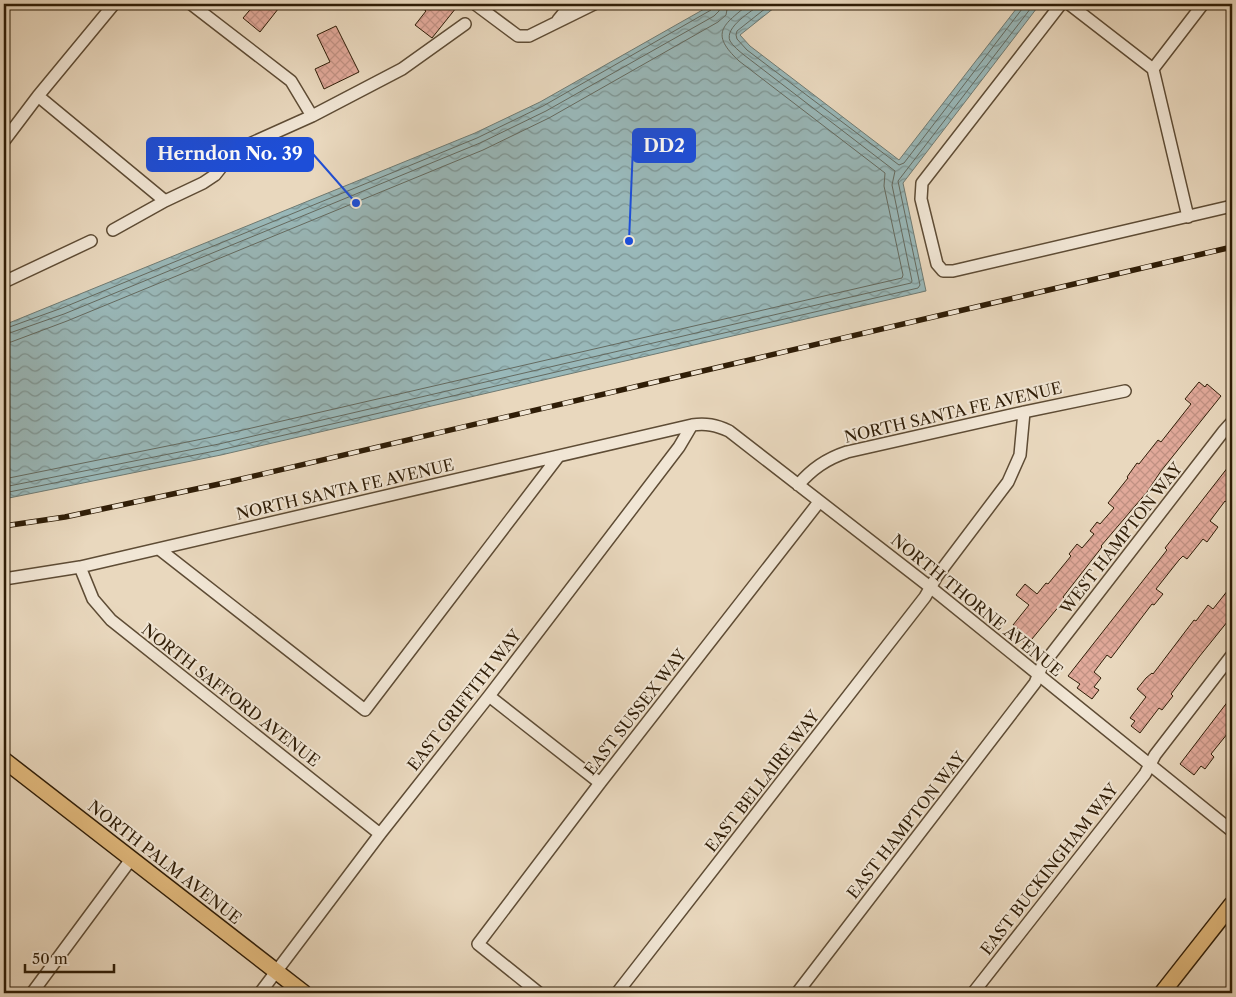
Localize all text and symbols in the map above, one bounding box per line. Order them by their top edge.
callout: DD2 [633,129,695,162]
text: DD2 [643,135,685,157]
callout: Herndon No. 39 [147,138,313,171]
text: Herndon No. 39 [157,143,303,165]
street label: NORTH SANTA FE AVENUE [842,377,1064,447]
street label: NORTH SANTA FE AVENUE [234,454,456,524]
street label: WEST HAMPTON WAY [1055,458,1187,618]
street label: NORTH THORNE AVENUE [887,530,1067,680]
street label: NORTH SAFFORD AVENUE [138,619,324,771]
street label: EAST GRIFFITH WAY [403,625,526,774]
street label: EAST SUSSEX WAY [580,644,691,779]
street label: EAST BELLAIRE WAY [701,706,824,856]
street label: EAST HAMPTON WAY [842,747,970,902]
street label: EAST BUCKINGHAM WAY [976,779,1123,959]
street label: NORTH PALM AVENUE [84,796,246,928]
scale bar [25,942,114,974]
text: 50 m [32,949,68,968]

